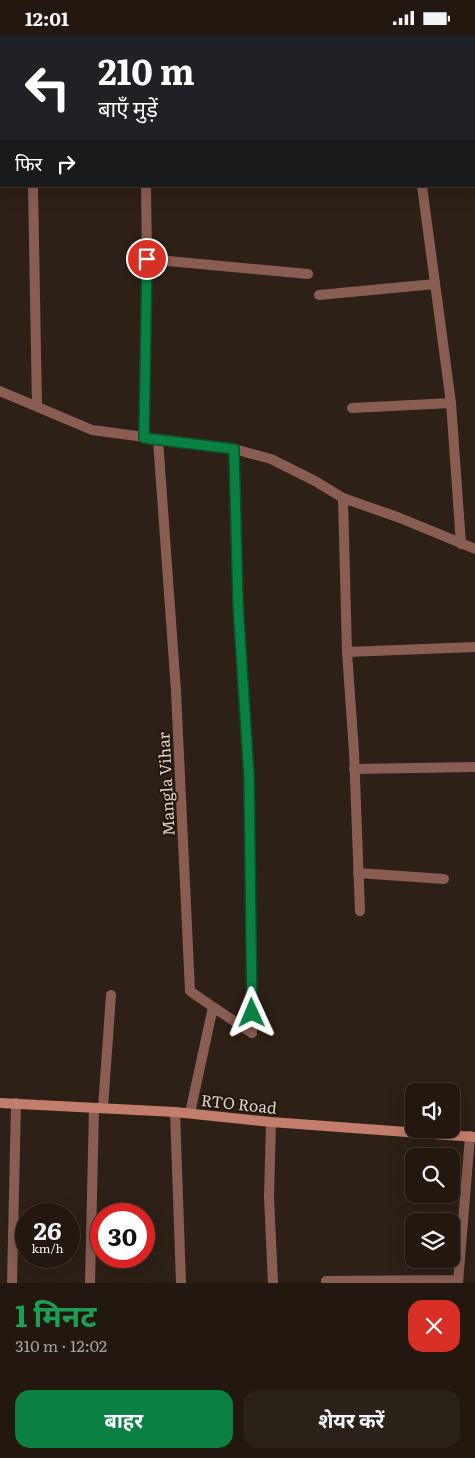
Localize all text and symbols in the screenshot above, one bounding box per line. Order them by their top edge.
text: 12:01 [25,4,69,32]
text: 210 m [98,44,195,96]
icon: left [15,55,80,120]
text: बाएँ मुड़ें [98,91,158,124]
text: फिर [15,149,42,177]
icon: right [52,150,80,178]
pin [126,238,168,280]
icon: arrive [133,245,161,273]
street label: Mangla Vihar [150,731,180,837]
position arrow [225,986,277,1038]
map controls [405,1083,460,1268]
button: sound [405,1083,460,1138]
street label: RTO Road [200,1087,278,1119]
button: search [405,1148,460,1203]
speed limit sign: 30 [90,1203,155,1268]
text: 26 [33,1211,62,1248]
button: layers [405,1213,460,1268]
text: km/h [32,1239,63,1257]
text: 1 मिनट [15,1292,96,1336]
button: close [408,1300,460,1352]
text: 310 m · 12:02 [15,1333,107,1357]
button: बाहर [15,1390,233,1448]
button: शेयर करें [243,1390,460,1448]

